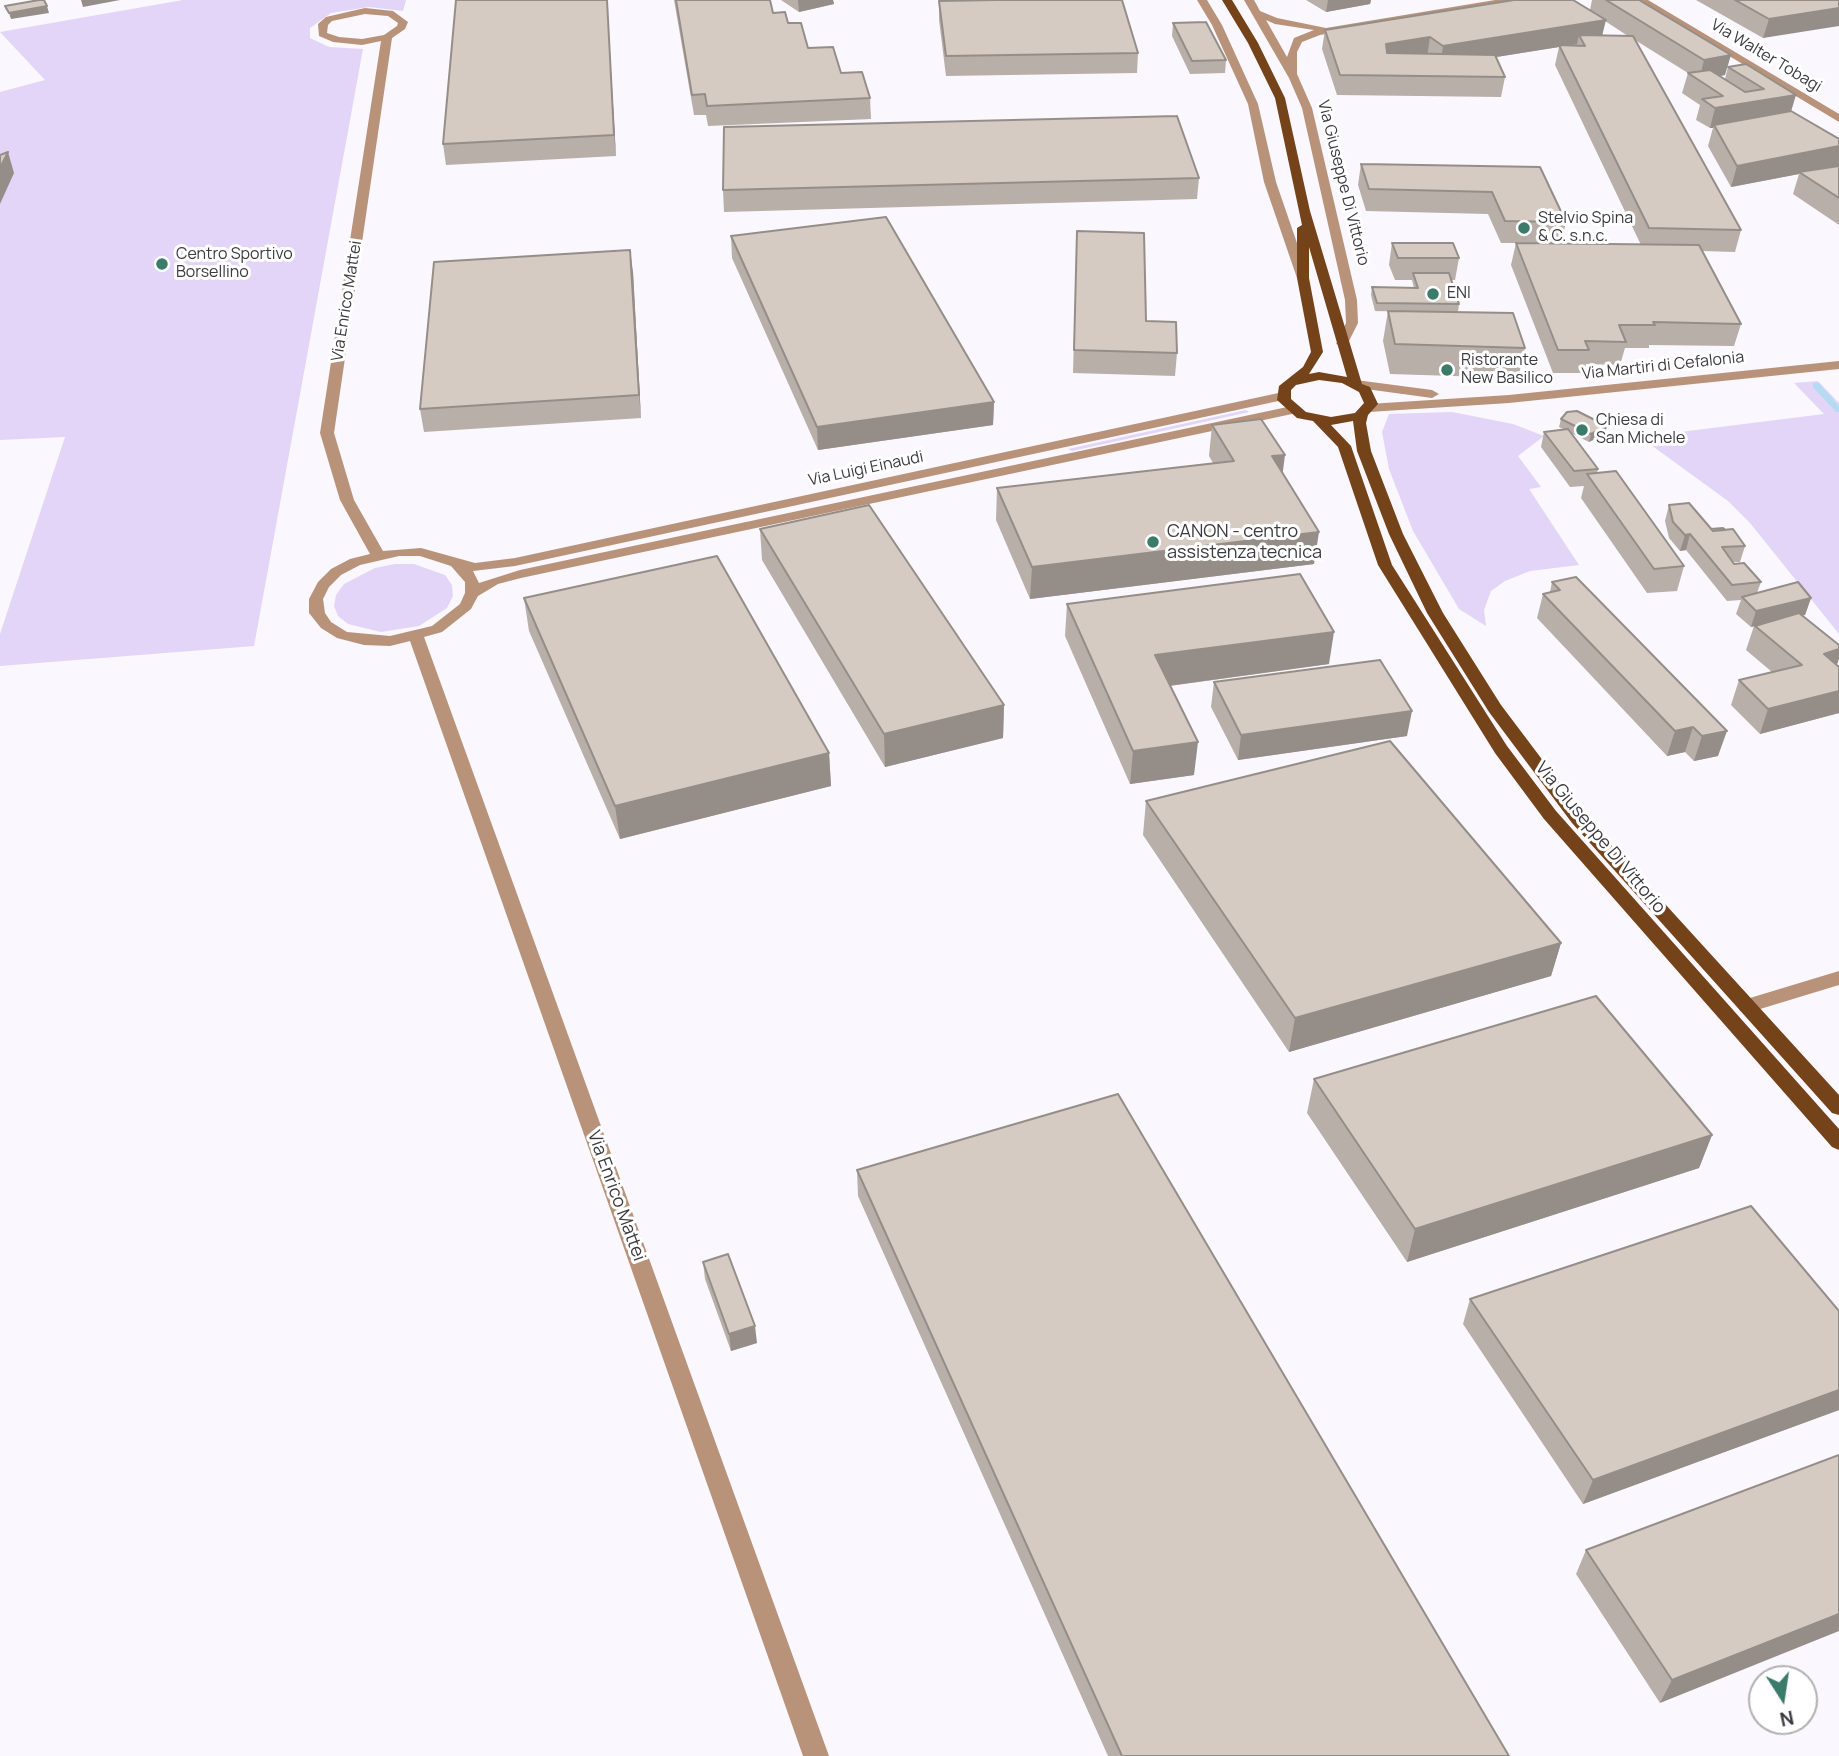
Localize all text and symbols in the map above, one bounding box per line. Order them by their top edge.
street label: Via Walter Tobagi [1707,15,1825,97]
street label: Via Giuseppe Di Vittorio [1313,98,1373,268]
place label: Stelvio Spina & C. s.n.c. [1538,209,1633,247]
marker: Stelvio Spina & C. s.n.c. [1516,220,1532,236]
street label: Via Enrico Mattei [328,239,366,363]
place label: Centro Sportivo Borsellino [176,245,293,283]
marker: Centro Sportivo Borsellino [154,256,170,272]
place label: ENI [1447,284,1471,304]
marker: ENI [1425,286,1441,302]
street label: Via Martiri di Cefalonia [1581,348,1745,384]
place label: Ristorante New Basilico [1461,351,1553,389]
marker: Ristorante New Basilico [1439,362,1455,378]
place label: Chiesa di San Michele [1596,411,1685,449]
marker: Chiesa di San Michele [1574,422,1590,438]
street label: Via Luigi Einaudi [807,447,925,491]
place label: CANON - centro assistenza tecnica [1167,521,1322,564]
marker: CANON - centro assistenza tecnica [1145,534,1161,550]
street label: Via Giuseppe Di Vittorio [1530,758,1670,918]
street label: Via Enrico Mattei [582,1128,650,1264]
north arrow [1748,1665,1818,1735]
text: N [1778,1704,1796,1733]

